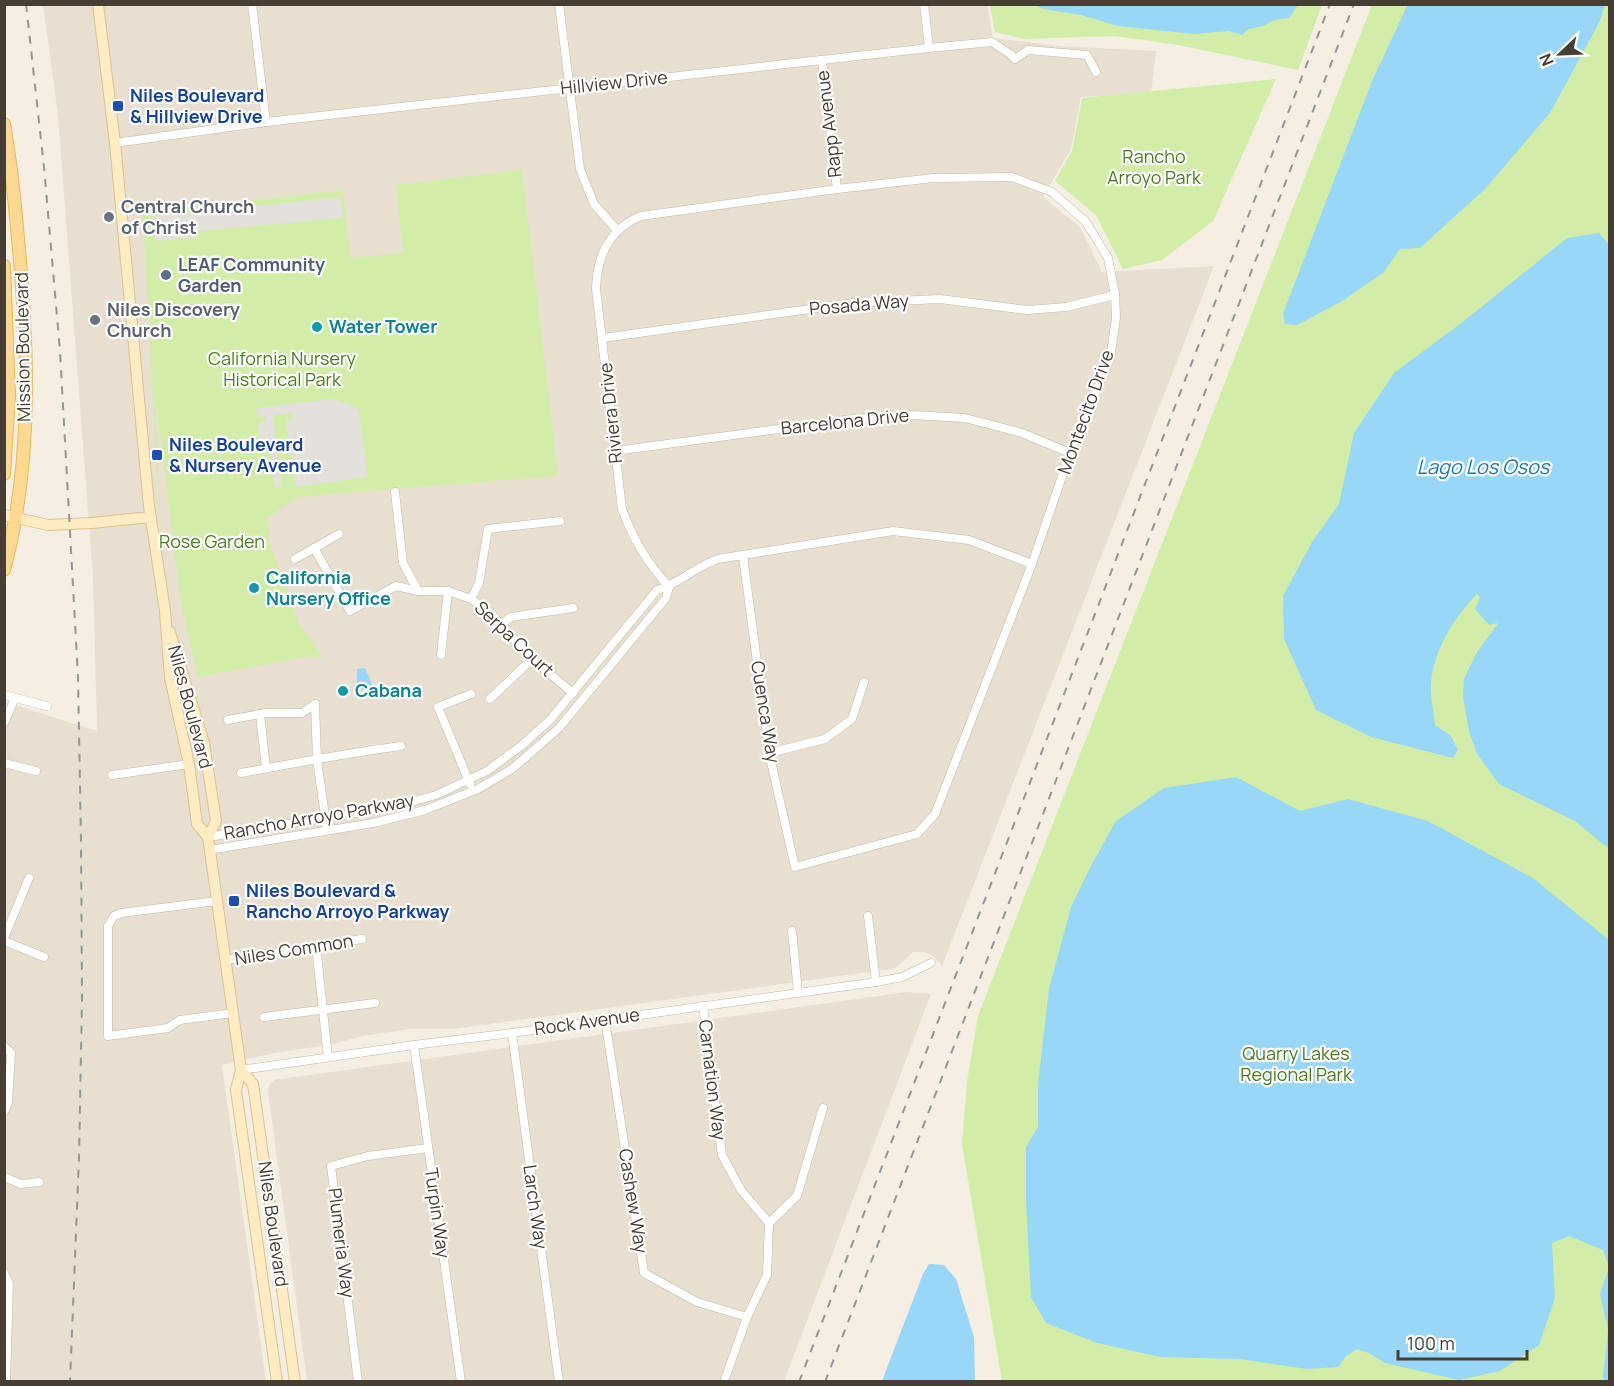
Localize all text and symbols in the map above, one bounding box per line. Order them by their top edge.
north arrow [1530,24,1590,84]
text: N [1534,50,1559,69]
street label: Hillview Drive [559,64,669,100]
street label: Rapp Avenue [810,69,846,179]
place label: Niles Boulevard & Hillview Drive [130,83,264,128]
marker: Niles Boulevard & Hillview Drive [111,99,125,113]
park label: Rancho Arroyo Park [1107,144,1202,189]
place label: Central Church of Christ [121,194,254,239]
marker: Central Church of Christ [102,210,116,224]
place label: LEAF Community Garden [178,252,325,297]
marker: LEAF Community Garden [159,268,173,282]
street label: Mission Boulevard [9,272,35,422]
street label: Posada Way [808,288,910,320]
place label: Niles Discovery Church [107,297,240,342]
marker: Niles Discovery Church [88,313,102,327]
place label: Water Tower [329,314,437,338]
marker: Water Tower [310,320,324,334]
park label: California Nursery Historical Park [208,346,356,391]
street label: Montecito Drive [1051,346,1119,477]
street label: Riviera Drive [593,362,627,465]
street label: Barcelona Drive [780,402,910,440]
place label: Niles Boulevard & Nursery Avenue [169,432,322,477]
marker: Niles Boulevard & Nursery Avenue [150,448,164,462]
water label: Lago Los Osos [1417,453,1551,480]
park label: Rose Garden [159,529,265,553]
place label: California Nursery Office [266,565,391,610]
marker: California Nursery Office [247,581,261,595]
street label: Serpa Court [470,595,560,681]
street label: Niles Boulevard [163,642,219,771]
street label: Cuenca Way [746,659,786,765]
place label: Cabana [355,678,422,702]
marker: Cabana [336,684,350,698]
street label: Rancho Arroyo Parkway [222,787,416,845]
place label: Niles Boulevard & Rancho Arroyo Parkway [246,878,449,923]
marker: Niles Boulevard & Rancho Arroyo Parkway [227,894,241,908]
street label: Niles Common [233,928,355,970]
street label: Rock Avenue [533,1002,641,1040]
street label: Carnation Way [694,1018,732,1142]
park label: Quarry Lakes Regional Park [1240,1041,1353,1086]
street label: Cashew Way [614,1147,654,1255]
street label: Niles Boulevard [253,1159,295,1288]
street label: Larch Way [518,1163,554,1251]
street label: Turpin Way [420,1166,456,1260]
street label: Plumeria Way [323,1186,361,1300]
scale bar [1398,1323,1527,1361]
text: 100 m [1407,1331,1455,1355]

